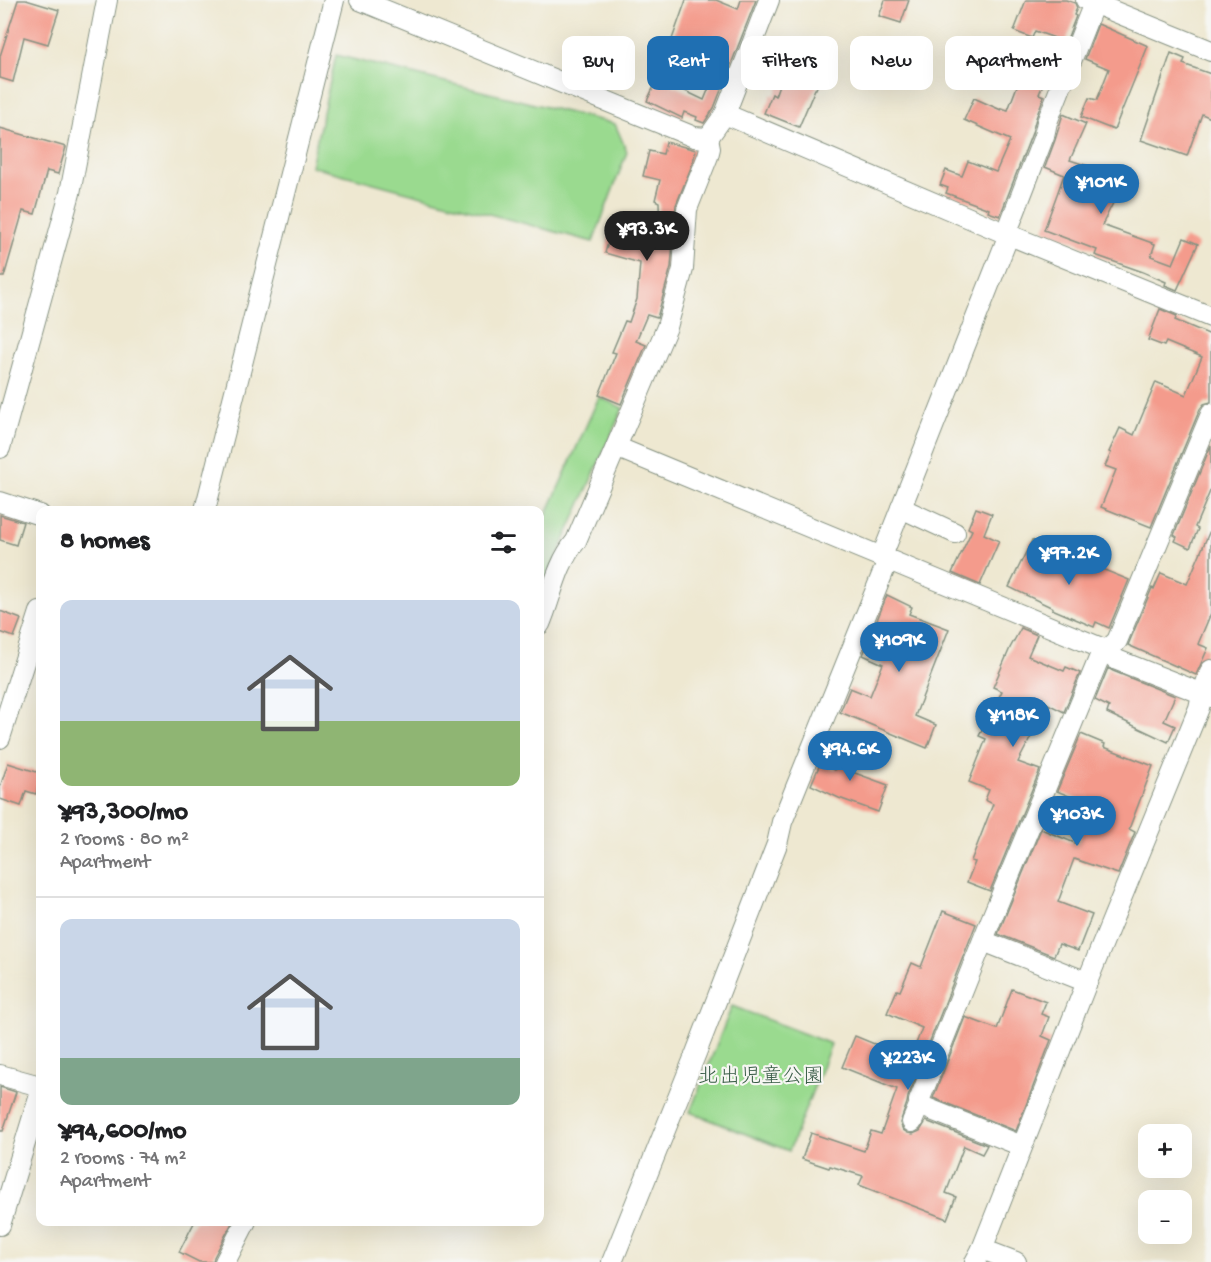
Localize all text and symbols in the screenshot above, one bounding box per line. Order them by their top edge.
chip: Buy [562,36,635,90]
chip: Rent [647,36,729,90]
chip: Filters [741,36,838,90]
chip: New [850,36,933,90]
chip: Apartment [945,36,1081,90]
pin: ¥101K [1059,164,1143,215]
text: ¥101K [1077,172,1125,195]
pin: ¥93.3K [598,211,696,262]
text: ¥93.3K [618,219,676,242]
icon: filters [487,526,520,559]
text: 8 homes [60,527,149,558]
pin: ¥97.2K [1020,535,1118,586]
text: ¥97.2K [1041,543,1097,566]
pin: ¥109K [857,622,941,673]
text: ¥109K [874,630,924,653]
icon: home [236,639,344,747]
pin: ¥118K [971,697,1055,748]
text: ¥118K [989,705,1037,728]
pin: ¥94.6K [801,731,899,782]
text: ¥94.6K [822,739,878,762]
pin: ¥103K [1035,796,1119,847]
text: ¥93,300/mo [60,798,188,829]
text: ¥103K [1052,804,1102,827]
text: 2 rooms · 80 m² [60,829,189,852]
text: Apartment [60,852,150,875]
icon: home [236,958,344,1066]
pin: ¥223K [866,1040,950,1091]
text: ¥223K [883,1048,933,1071]
park label: 北出児童公園 [698,1064,824,1091]
text: ¥94,600/mo [60,1117,186,1148]
map controls [1138,1124,1192,1244]
button: + [1138,1124,1192,1178]
text: 2 rooms · 74 m² [60,1148,186,1171]
text: Apartment [60,1171,150,1194]
button: − [1138,1190,1192,1244]

